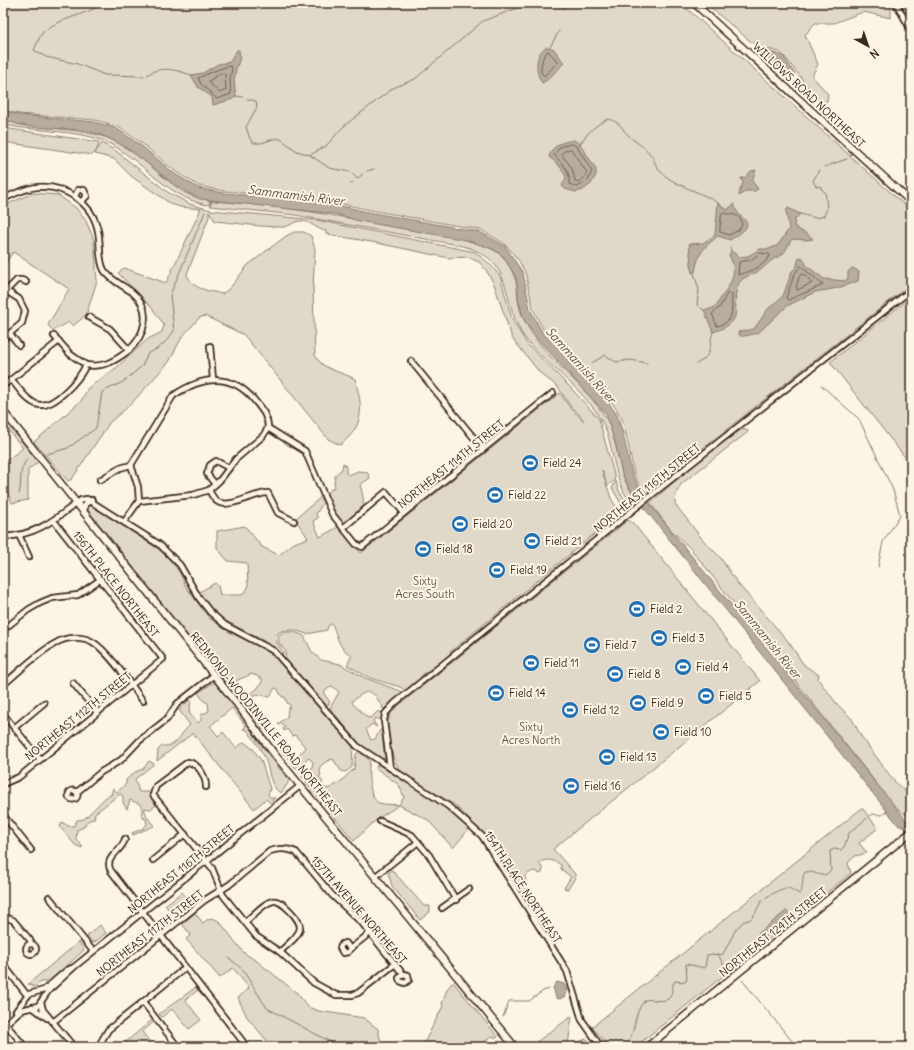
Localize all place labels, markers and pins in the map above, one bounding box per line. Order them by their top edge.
sports icon: Field 24 [520,453,540,473]
place label: Field 24 [543,456,581,470]
sports icon: Field 22 [485,485,505,505]
place label: Field 22 [508,488,546,502]
sports icon: Field 20 [450,514,470,534]
place label: Field 20 [473,517,512,531]
sports icon: Field 21 [522,531,542,551]
place label: Field 21 [545,534,582,548]
sports icon: Field 18 [413,539,433,559]
place label: Field 18 [436,542,473,556]
sports icon: Field 19 [487,560,507,580]
place label: Field 19 [510,563,547,577]
sports icon: Field 2 [627,599,647,619]
place label: Field 2 [650,602,682,616]
sports icon: Field 3 [649,628,669,648]
place label: Field 3 [672,631,704,645]
sports icon: Field 7 [582,635,602,655]
place label: Field 7 [605,638,637,652]
sports icon: Field 11 [521,653,541,673]
place label: Field 11 [544,656,579,670]
sports icon: Field 4 [673,657,693,677]
place label: Field 4 [696,660,729,674]
sports icon: Field 8 [605,664,625,684]
place label: Field 8 [628,667,661,681]
sports icon: Field 14 [486,683,506,703]
place label: Field 14 [509,686,546,700]
sports icon: Field 5 [696,686,716,706]
place label: Field 5 [719,689,752,703]
sports icon: Field 9 [628,693,648,713]
place label: Field 9 [651,696,684,710]
sports icon: Field 12 [560,700,580,720]
place label: Field 12 [583,703,620,717]
sports icon: Field 10 [651,722,671,742]
place label: Field 10 [674,725,712,739]
sports icon: Field 13 [597,747,617,767]
place label: Field 13 [620,750,657,764]
sports icon: Field 16 [561,776,581,796]
place label: Field 16 [584,779,621,793]

